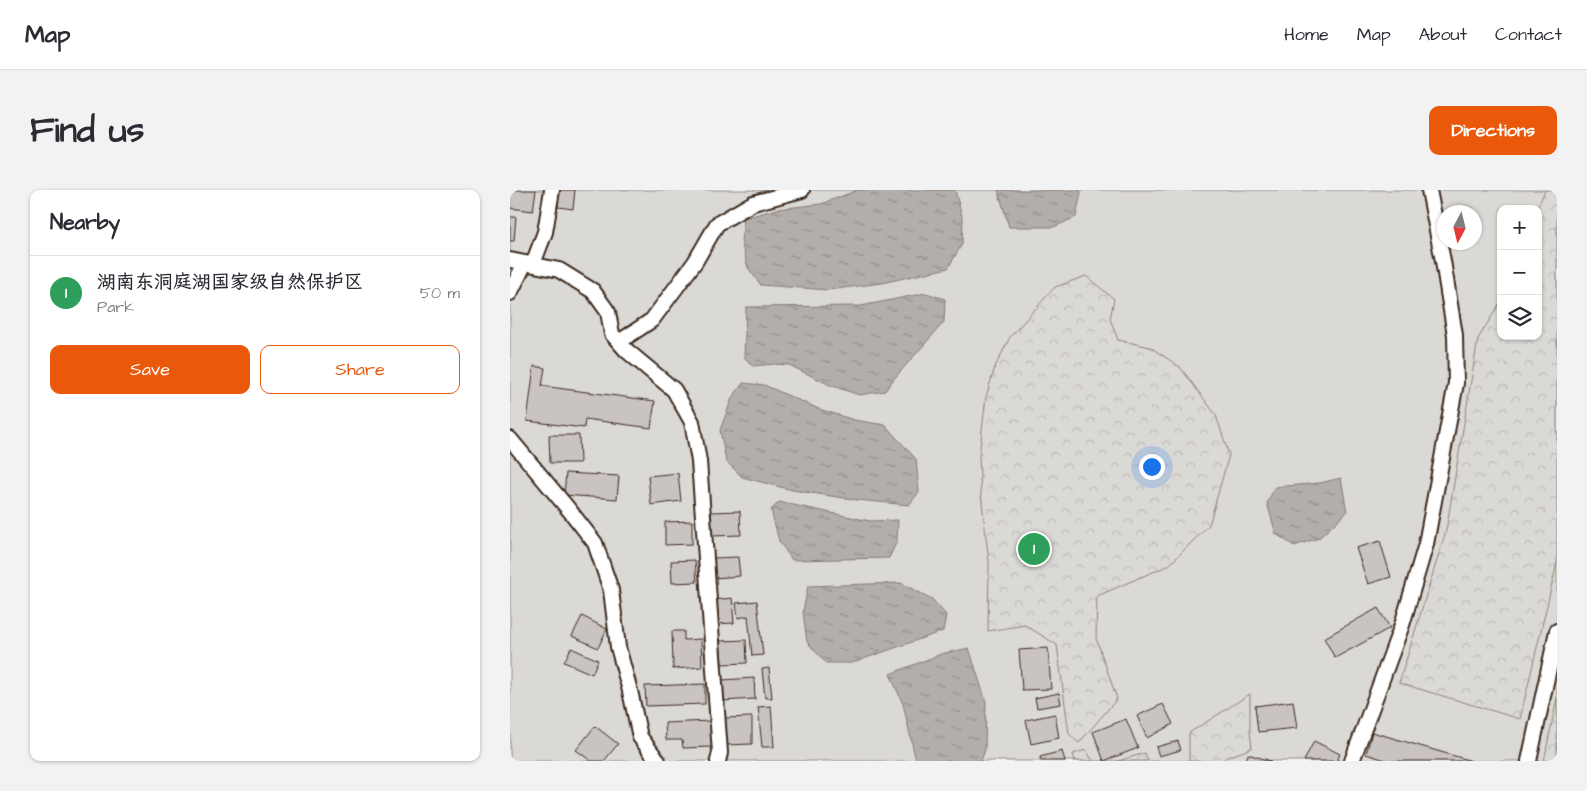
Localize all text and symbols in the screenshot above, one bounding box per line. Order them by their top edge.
text: Map [25,18,70,52]
text: Home [1284,22,1329,47]
text: Map [1357,22,1391,47]
text: About [1419,22,1467,47]
text: Contact [1495,22,1562,47]
text: Find us [30,106,144,155]
button: Directions [1429,106,1557,155]
north arrow [1437,205,1482,250]
map controls [1497,205,1542,340]
button: + [1497,205,1542,250]
text: Nearby [50,208,120,237]
button: − [1497,250,1542,295]
text: 湖南东洞庭湖国家级自然保护区 [97,269,363,296]
text: 1 [65,282,67,304]
text: 50 m [420,282,460,304]
button: layers [1497,295,1542,340]
text: Park [97,296,134,318]
button: Save [50,345,250,394]
button: Share [260,345,460,394]
your location [1139,454,1165,480]
pin: 1 [1018,530,1050,568]

